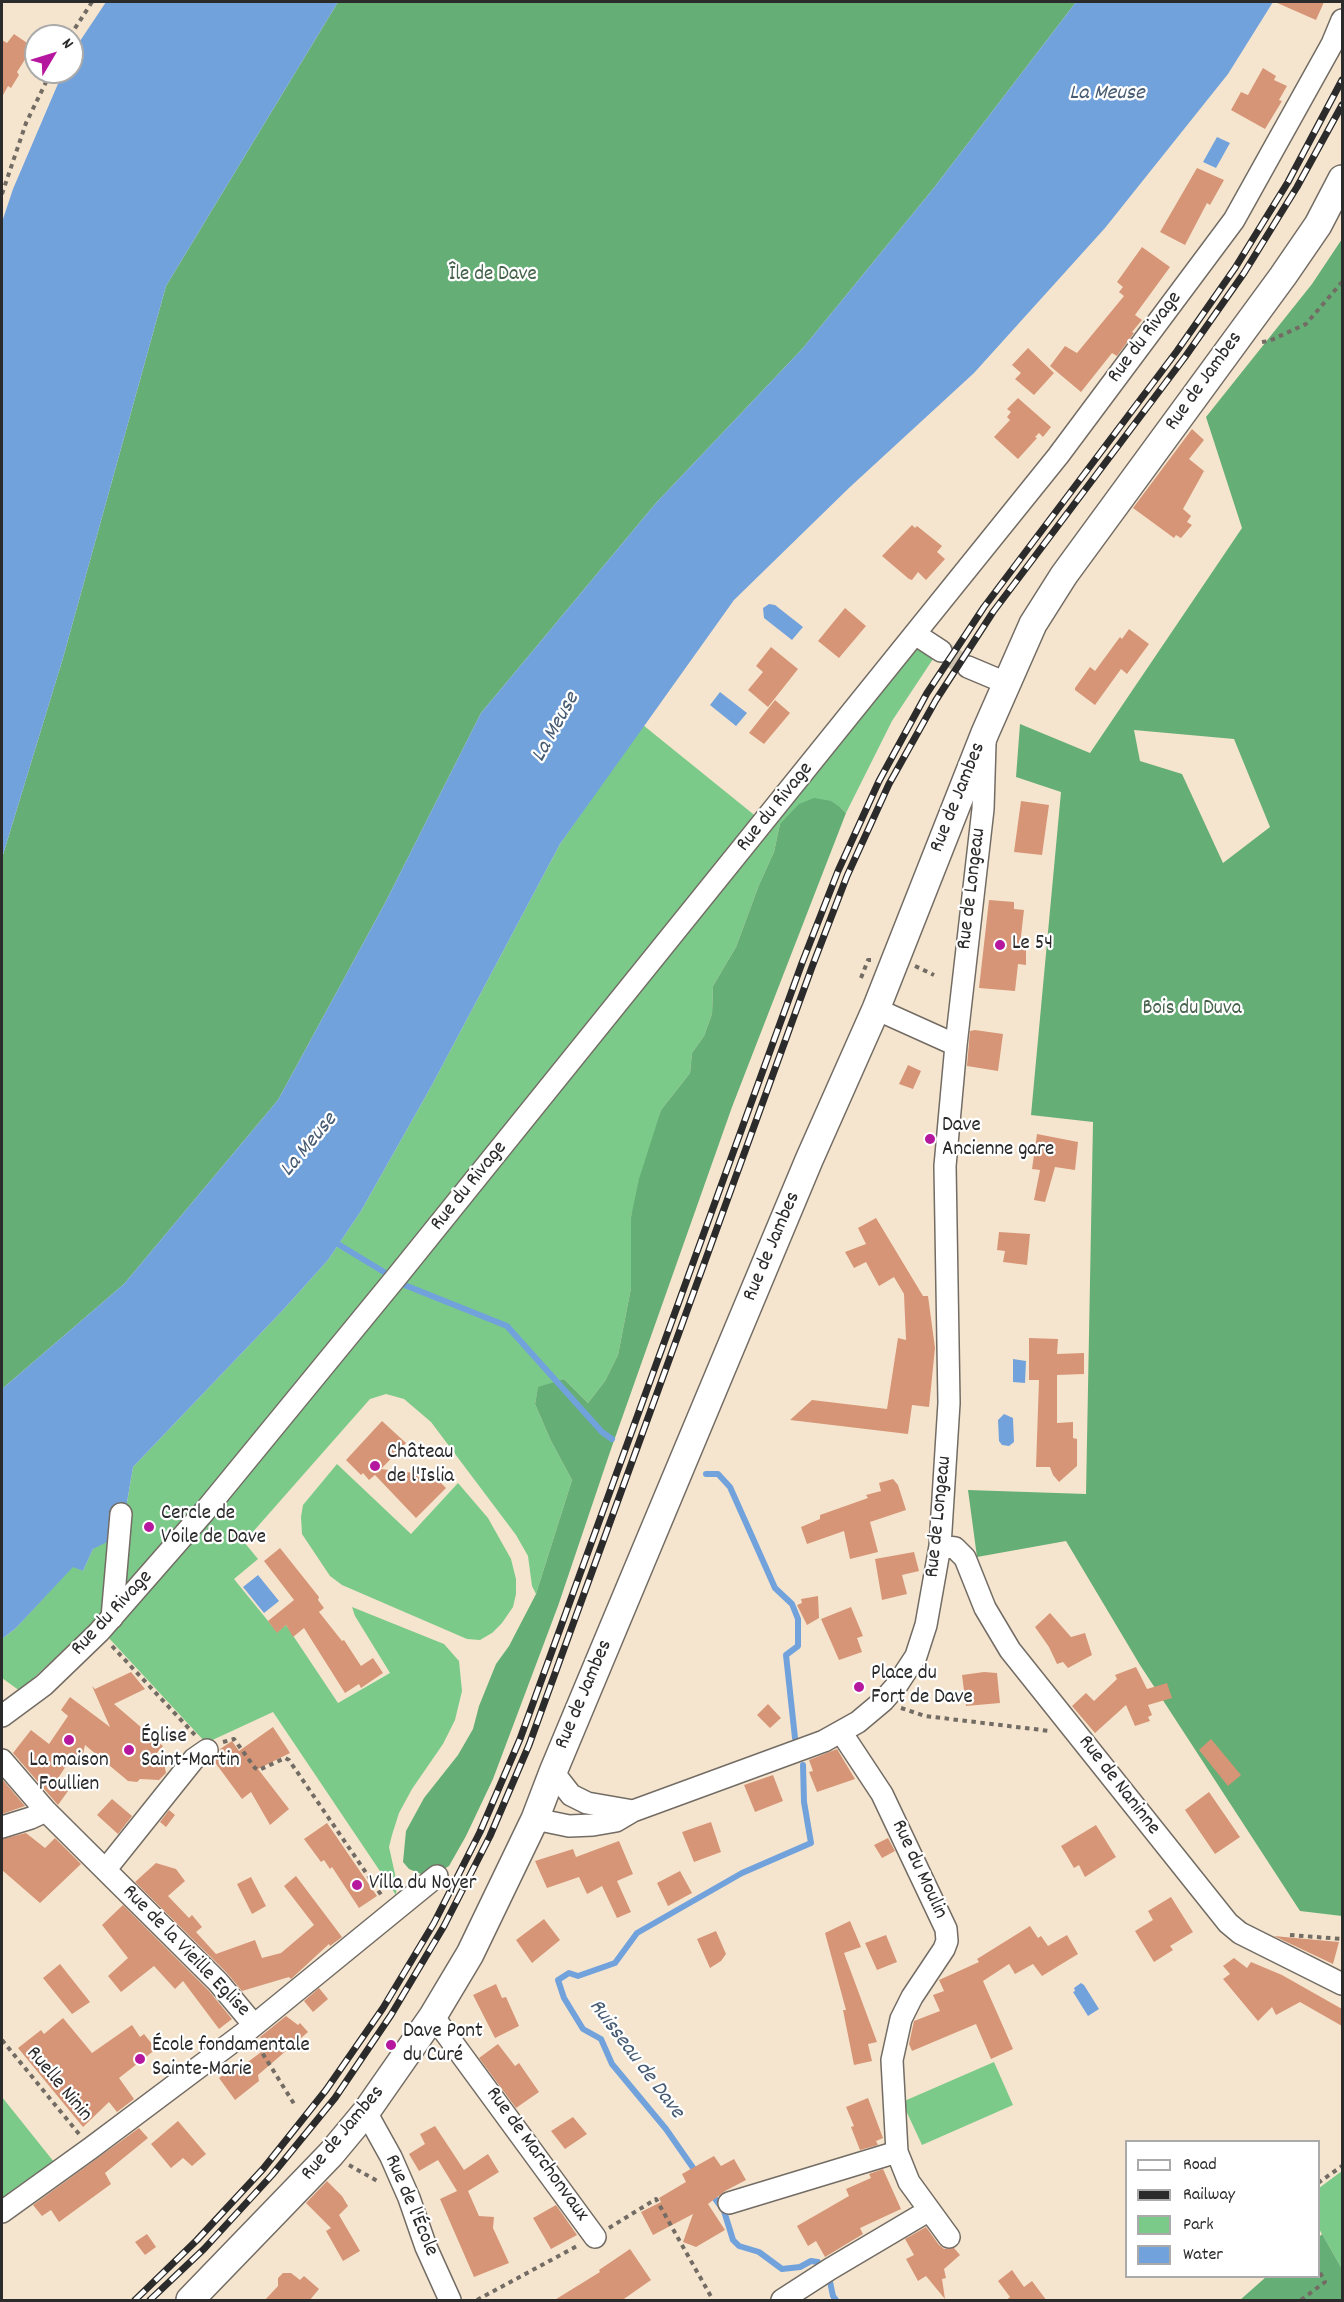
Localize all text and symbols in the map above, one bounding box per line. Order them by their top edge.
north arrow [24,24,84,84]
text: N [56,34,78,54]
water label: La Meuse [1069,82,1145,108]
park label: Île de Dave [449,263,537,289]
street label: Rue du Rivage [1103,287,1189,389]
street label: Rue de Jambes [1161,328,1249,436]
water label: La Meuse [527,689,587,767]
street label: Rue de Jambes [926,739,992,857]
street label: Rue du Rivage [732,758,820,858]
street label: Rue de Longeau [953,827,993,951]
place label: Le 54 [1012,932,1053,958]
marker: Le 54 [993,938,1007,952]
park label: Bois du Duva [1143,997,1241,1023]
water label: La Meuse [276,1109,344,1183]
place label: Dave Ancienne gare [942,1114,1054,1164]
marker: Dave Ancienne gare [923,1132,937,1146]
street label: Rue du Rivage [426,1137,514,1237]
street label: Rue de Jambes [739,1189,807,1305]
place label: Château de l'Islia [387,1441,454,1491]
street label: Rue de Longeau [921,1455,959,1579]
marker: Château de l'Islia [368,1459,382,1473]
place label: Cercle de Voile de Dave [161,1502,266,1552]
marker: Cercle de Voile de Dave [142,1520,156,1534]
street label: Rue du Rivage [67,1566,159,1662]
street label: Rue de Jambes [551,1637,619,1753]
place label: Place du Fort de Dave [871,1662,973,1712]
marker: Place du Fort de Dave [852,1680,866,1694]
place label: Église Saint-Martin [141,1725,240,1775]
street label: Rue de Naninne [1071,1731,1165,1841]
marker: La maison Foullien [62,1733,76,1747]
marker: Église Saint-Martin [122,1743,136,1757]
place label: La maison Foullien [29,1749,109,1799]
street label: Rue du Moulin [884,1817,952,1923]
place label: Villa du Noyer [369,1872,477,1898]
marker: Villa du Noyer [350,1878,364,1892]
street label: Rue de la Vieille Eglise [116,1881,254,2023]
water label: Ruisseau de Dave [581,1995,689,2125]
place label: Dave Pont du Curé [403,2020,483,2070]
place label: École fondamentale Sainte-Marie [152,2034,310,2084]
marker: Dave Pont du Curé [384,2038,398,2052]
street label: Ruelle Ninin [19,2042,97,2128]
marker: École fondamentale Sainte-Marie [133,2052,147,2066]
street label: Rue de Jambes [297,2081,391,2187]
street label: Rue de Marchonvaux [479,2083,593,2227]
legend [1125,2140,1320,2278]
street label: Rue de l'École [377,2151,443,2261]
text: Road [1183,2153,1217,2178]
text: Railway [1183,2183,1235,2208]
text: Park [1183,2213,1214,2238]
text: Water [1183,2243,1223,2268]

